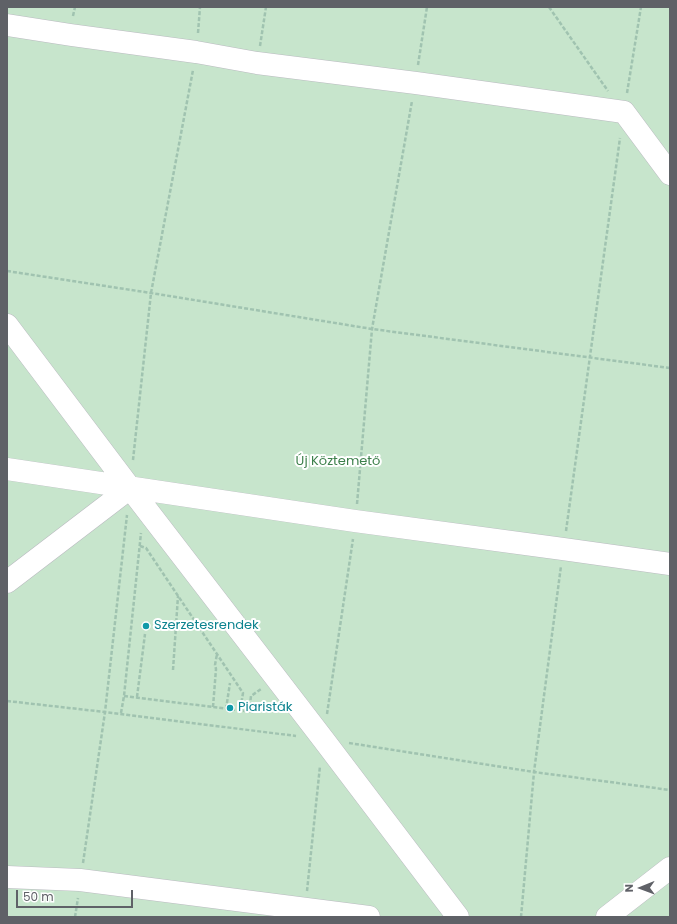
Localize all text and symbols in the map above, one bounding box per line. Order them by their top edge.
park label: Új Köztemető [296,454,380,470]
place label: Szerzetesrendek [154,618,259,634]
marker: Szerzetesrendek [141,621,151,631]
place label: Piaristák [238,700,293,716]
marker: Piaristák [225,703,235,713]
north arrow [621,868,661,908]
scale bar [18,882,135,908]
text: N [621,884,637,892]
text: 50 m [23,888,54,905]

